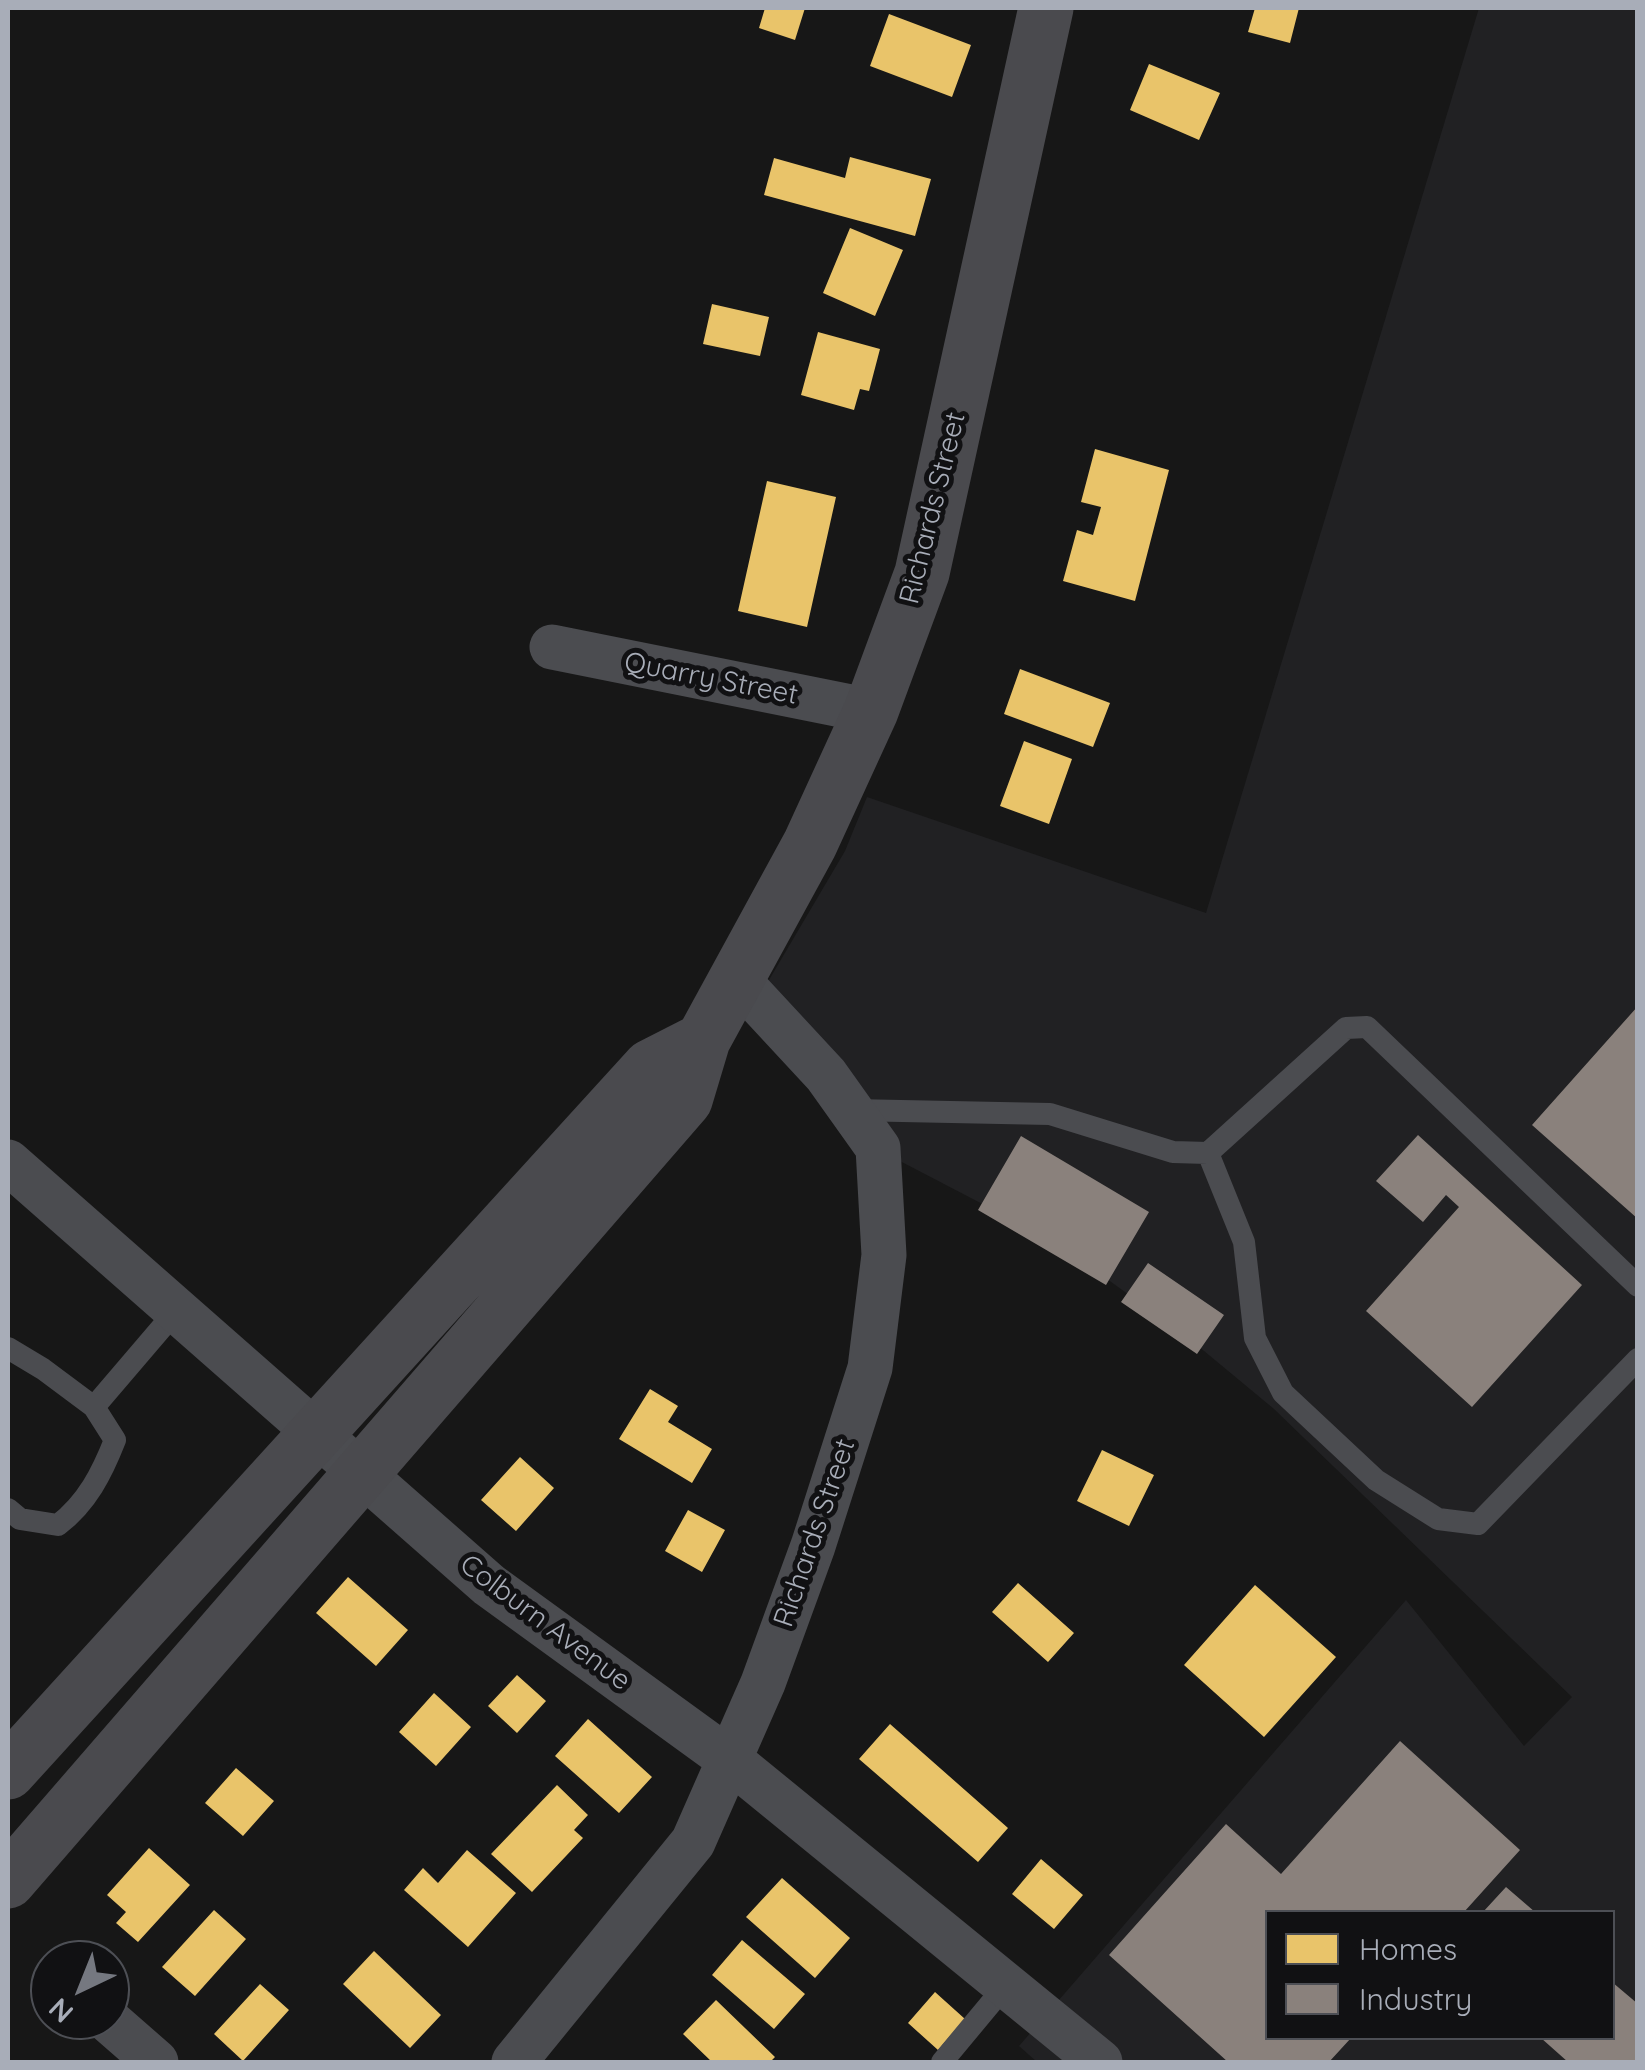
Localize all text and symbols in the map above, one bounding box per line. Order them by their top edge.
street label: Richards Street [893,409,973,607]
street label: Quarry Street [621,646,801,712]
street label: Richards Street [767,1435,863,1631]
street label: Colburn Avenue [453,1548,637,1698]
legend [1265,1910,1615,2040]
text: Homes [1359,1930,1457,1968]
north arrow [30,1940,130,2040]
text: Industry [1359,1980,1472,2018]
text: N [41,1991,80,2031]

